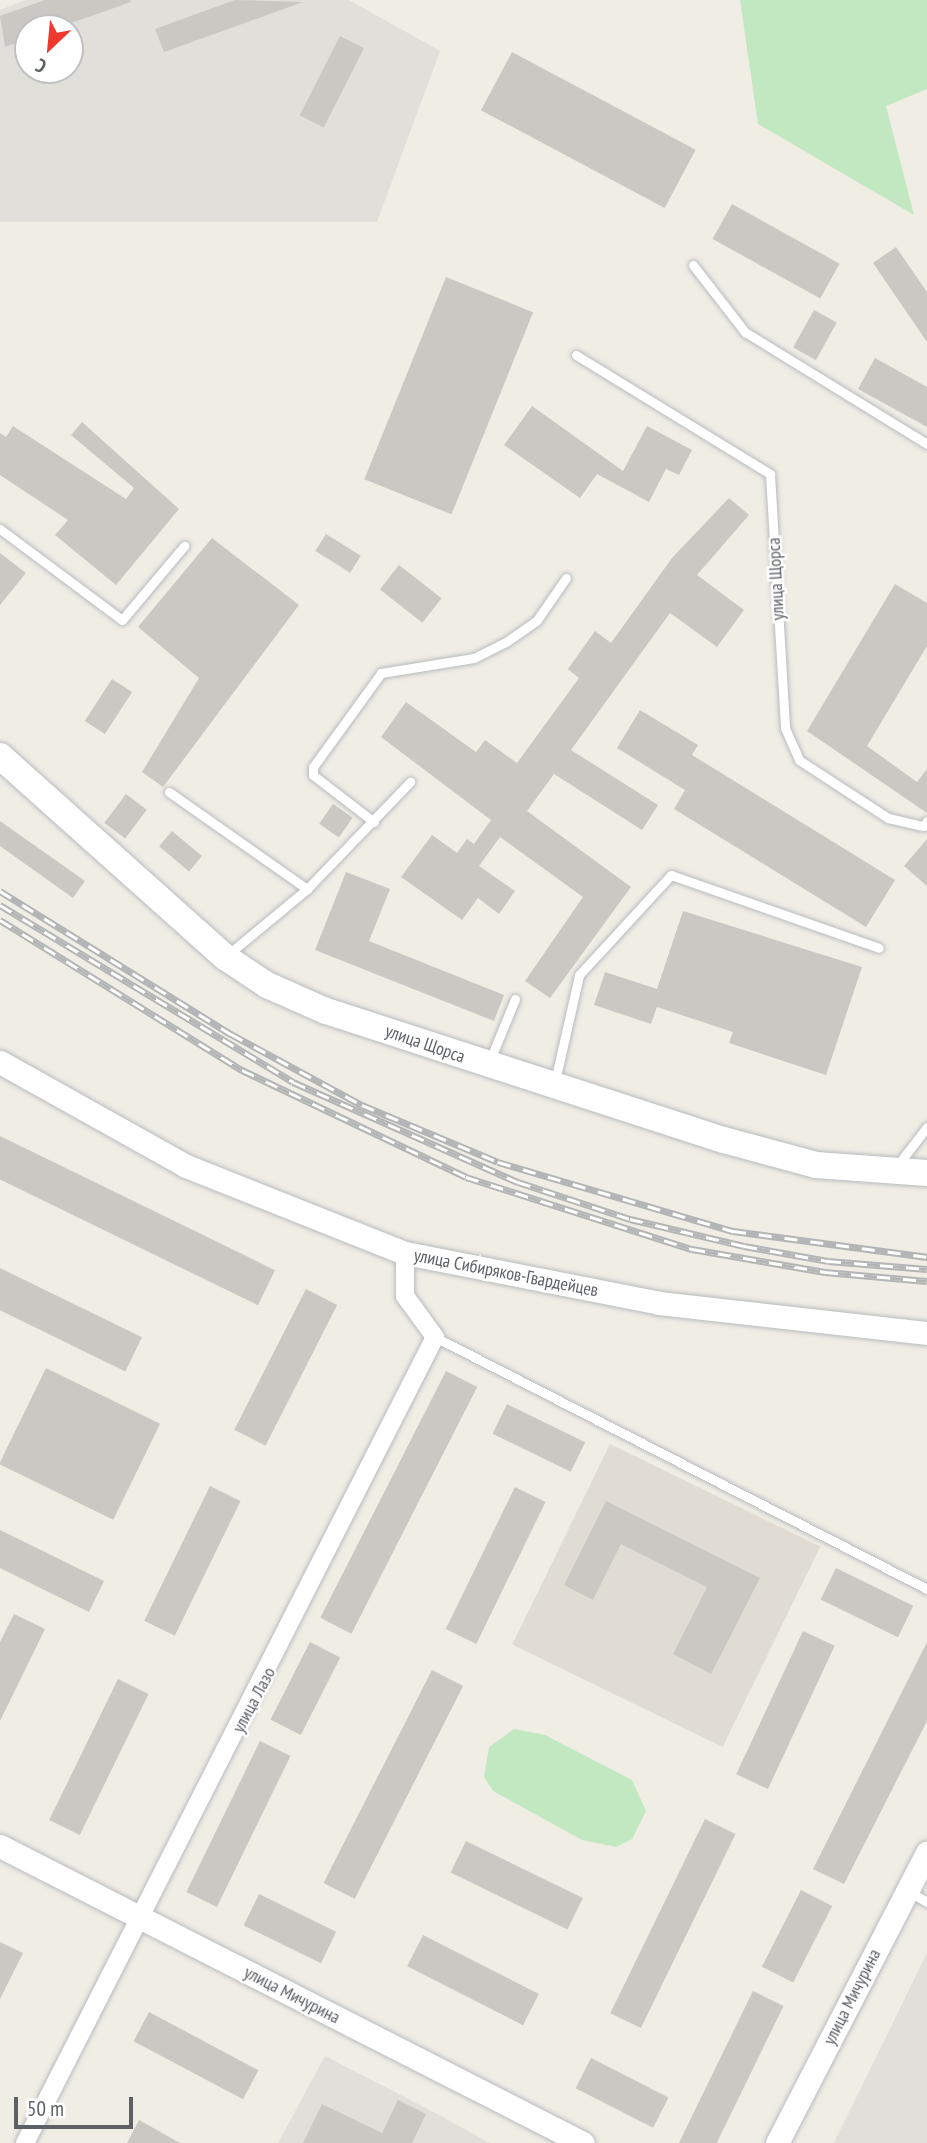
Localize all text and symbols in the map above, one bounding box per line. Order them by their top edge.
north arrow [14,14,84,84]
text: С [32,53,50,79]
street label: улица Щорса [763,537,789,621]
street label: улица Щорса [382,1020,468,1068]
street label: улица Сибиряков-Гвардейцев [412,1245,600,1301]
street label: улица Лазо [228,1664,280,1736]
street label: улица Мичурина [819,1945,885,2049]
street label: улица Мичурина [240,1962,344,2028]
scale bar [18,2084,136,2128]
text: 50 m [27,2095,64,2122]

